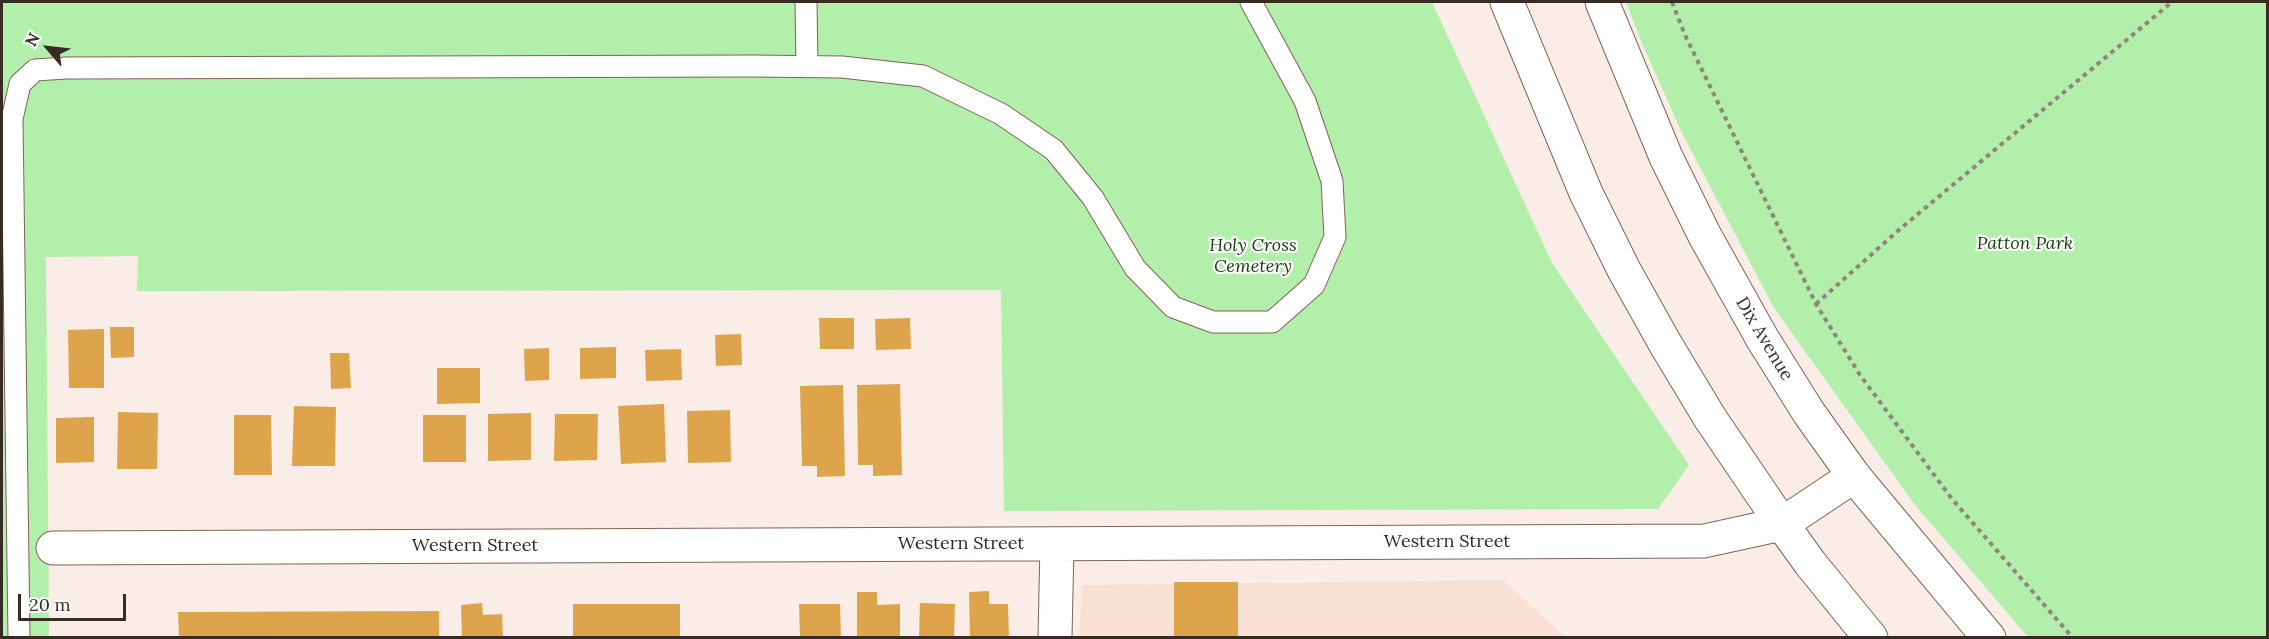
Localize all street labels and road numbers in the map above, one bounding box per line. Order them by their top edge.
street label: Dix Avenue [1731,293,1797,385]
street label: Western Street [1384,531,1510,553]
street label: Western Street [898,533,1024,555]
street label: Western Street [412,535,538,557]

